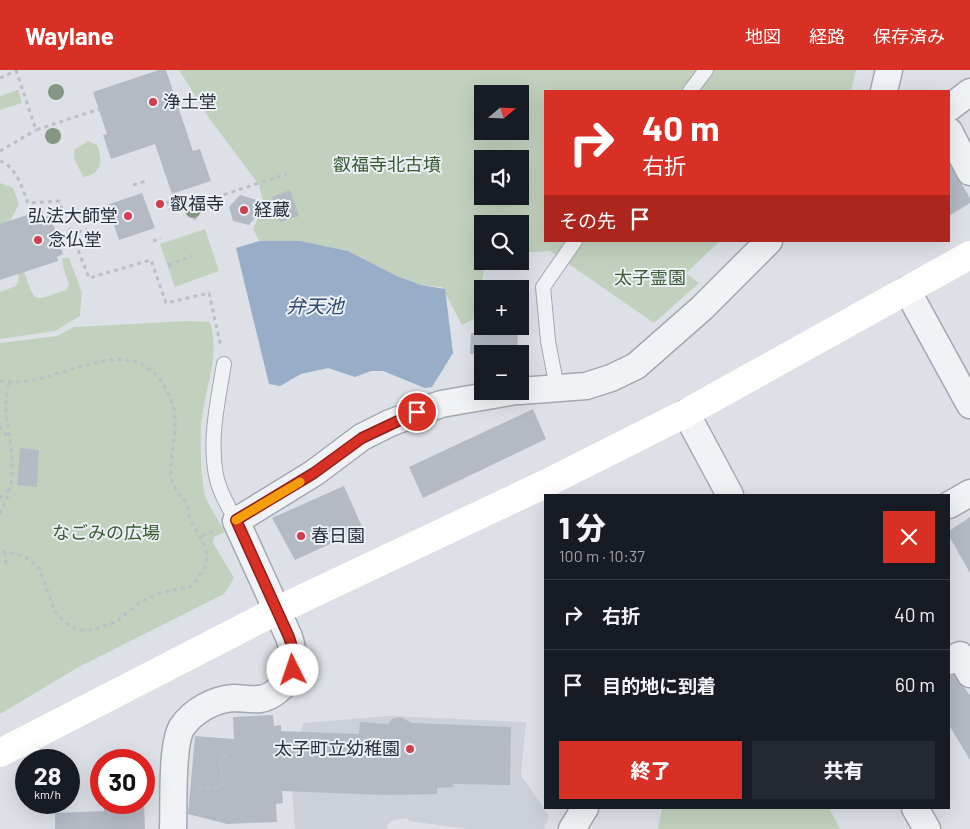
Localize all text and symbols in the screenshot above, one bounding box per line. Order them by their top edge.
text: Waylane [25,21,114,50]
text: 地図 [745,25,781,47]
text: 経路 [809,25,845,47]
text: 保存済み [873,25,945,47]
north arrow [474,85,529,140]
map controls [474,85,529,400]
place label: 浄土堂 [163,90,217,112]
marker: 浄土堂 [147,96,159,108]
text: 40 m [642,106,719,148]
icon: right [559,110,624,175]
button: sound [474,150,529,205]
text: 右折 [642,152,686,178]
park label: 叡福寺北古墳 [333,153,441,175]
place label: 叡福寺 [170,192,224,214]
marker: 叡福寺 [154,198,166,210]
place label: 経蔵 [254,198,290,220]
place label: 弘法大師堂 [28,204,118,226]
marker: 経蔵 [238,204,250,216]
icon: arrive [626,205,654,233]
text: その先 [559,209,616,232]
marker: 弘法大師堂 [122,210,134,222]
button: search [474,215,529,270]
place label: 念仏堂 [48,228,102,250]
marker: 念仏堂 [32,234,44,246]
park label: 太子霊園 [614,266,686,288]
button: + [474,280,529,335]
water label: 弁天池 [286,294,345,317]
button: − [474,345,529,400]
pin [396,391,438,433]
icon: arrive [403,398,431,426]
text: 1 分 [559,509,606,545]
button: close [883,511,935,563]
park label: なごみの広場 [52,521,160,543]
place label: 春日園 [311,524,365,546]
marker: 春日園 [295,530,307,542]
text: 100 m · 10:37 [559,546,645,565]
icon: right [559,601,587,629]
text: 40 m [894,603,935,626]
text: 右折 [602,604,640,627]
position arrow [266,643,318,695]
icon: arrive [559,671,587,699]
text: 60 m [895,673,935,696]
text: 目的地に到着 [602,674,716,697]
place label: 太子町立幼稚園 [274,737,400,759]
button: 終了 [559,741,742,799]
button: 共有 [752,741,935,799]
marker: 太子町立幼稚園 [404,743,416,755]
speed limit sign: 30 [90,749,155,814]
text: 28 [34,760,61,790]
text: km/h [34,787,61,801]

